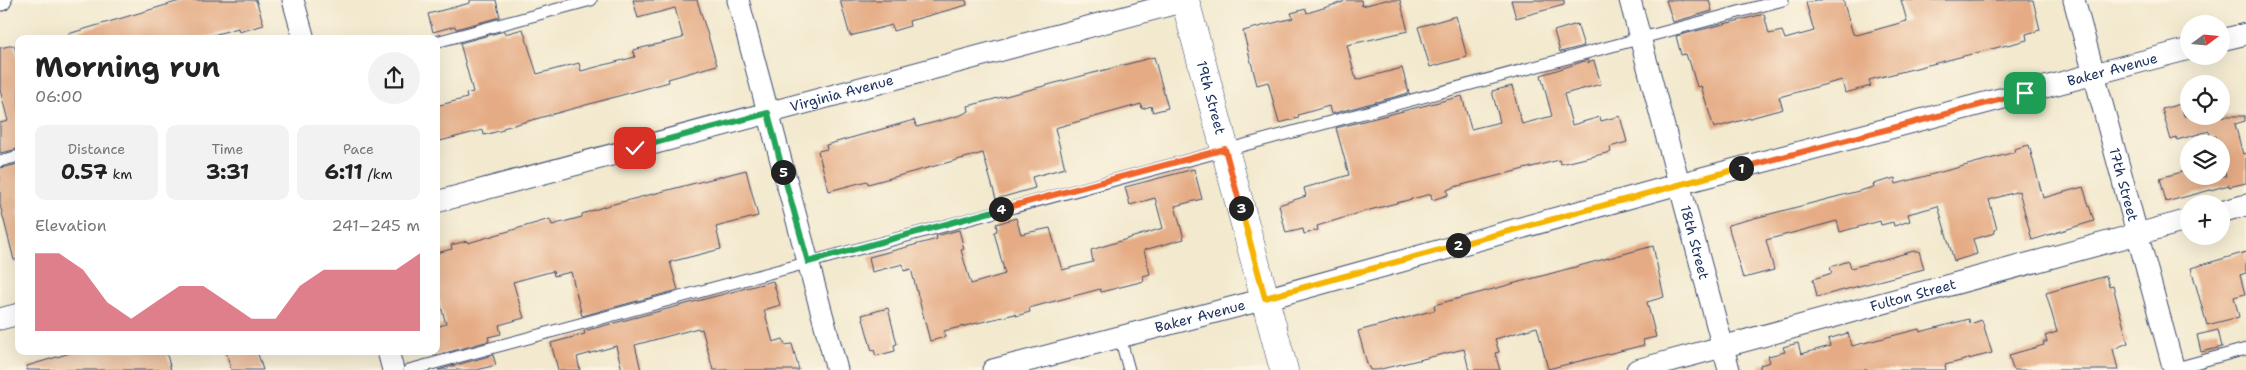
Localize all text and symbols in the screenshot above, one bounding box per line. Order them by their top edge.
north arrow [2180,15,2230,65]
map controls [2180,15,2230,245]
text: Morning run [35,48,220,86]
street label: Baker Avenue [2065,49,2160,90]
button: share [368,52,420,104]
street label: 19th Street [1193,59,1230,136]
street label: Virginia Avenue [788,71,895,116]
pin [2004,72,2046,114]
button: locate [2180,75,2230,125]
icon: arrive [2011,79,2039,107]
text: 06:00 [35,86,83,107]
pin [614,127,656,169]
icon: check [621,134,649,162]
button: layers [2180,135,2230,185]
text: Distance [68,140,125,158]
text: Time [211,140,244,158]
text: Pace [343,140,374,158]
street label: 17th Street [2105,146,2142,223]
pin: 1 [1728,156,1754,180]
text: 0.57 [61,158,108,186]
text: 3:31 [206,158,249,186]
text: 6:11 [324,158,363,186]
text: 1 [1738,159,1745,177]
pin: 5 [770,160,796,184]
text: 5 [779,163,788,181]
text: km [108,165,132,183]
text: /km [363,165,393,183]
button: + [2180,195,2230,245]
pin: 4 [988,196,1014,222]
pin: 3 [1228,196,1254,220]
text: 3 [1237,199,1246,217]
text: 4 [997,200,1006,218]
street label: 18th Street [1676,204,1713,281]
text: Elevation [35,215,107,236]
text: 241–245 m [332,215,420,236]
pin: 2 [1446,232,1470,258]
text: 2 [1454,236,1463,254]
street label: Fulton Street [1868,275,1958,315]
street label: Baker Avenue [1153,296,1247,336]

